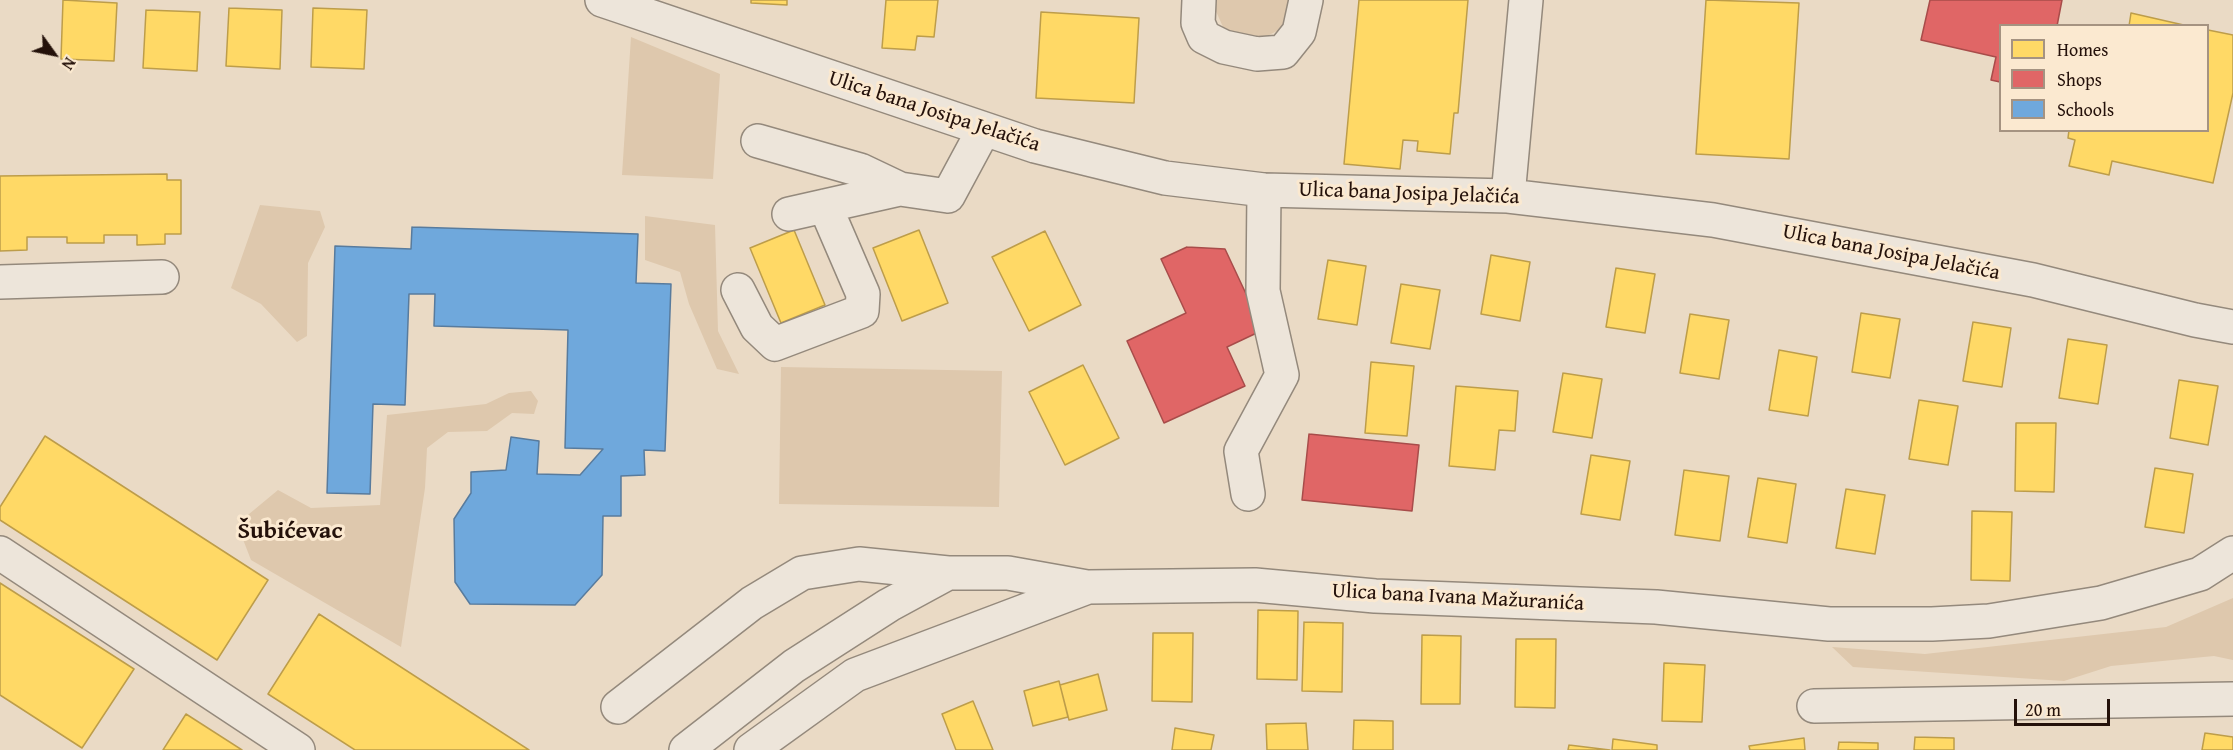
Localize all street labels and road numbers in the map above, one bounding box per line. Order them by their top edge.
street label: Ulica bana Josipa Jelačića [825,66,1043,158]
street label: Ulica bana Josipa Jelačića [1298,178,1520,210]
street label: Ulica bana Josipa Jelačića [1780,220,2002,286]
street label: Ulica bana Ivana Mažuranića [1331,579,1585,617]

